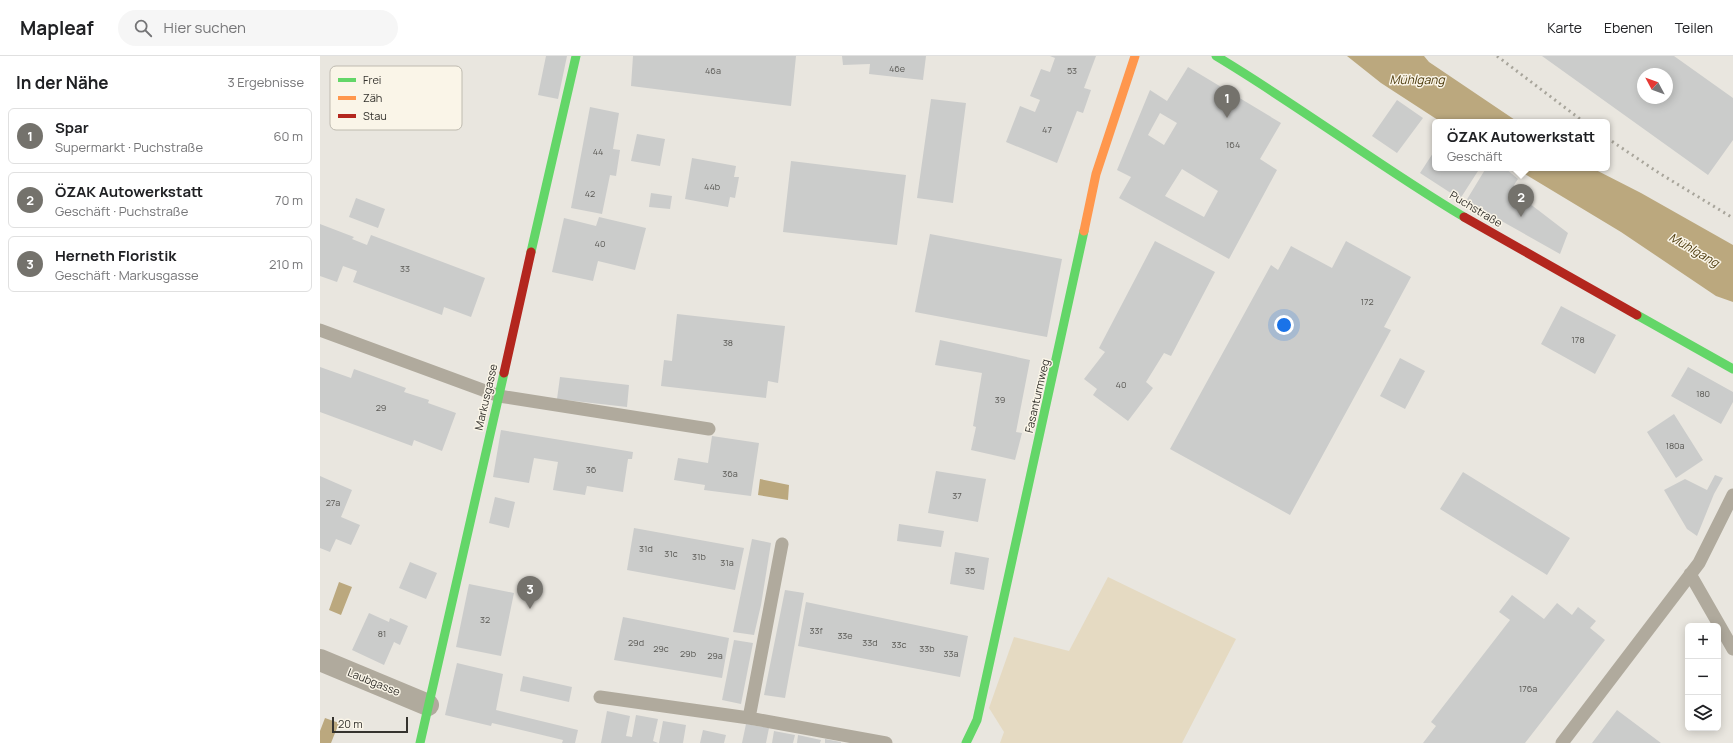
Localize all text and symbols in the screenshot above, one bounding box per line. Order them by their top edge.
search box [118,10,398,46]
text: Mapleaf [20,15,94,41]
icon: search [132,17,154,39]
text: Hier suchen [164,17,246,38]
text: Karte [1547,18,1582,37]
text: Ebenen [1604,18,1653,37]
text: Teilen [1675,18,1713,37]
house number: 46e [889,62,905,75]
house number: 46a [705,64,721,77]
house number: 53 [1067,64,1077,77]
legend [330,66,462,130]
north arrow [1637,68,1673,104]
text: In der Nähe [16,71,109,94]
water label: Mühlgang [1389,71,1445,88]
text: Frei [363,72,381,87]
text: 3 Ergebnisse [227,73,304,91]
pin: 1 [1214,85,1240,118]
text: Zäh [363,90,382,105]
text: Stau [363,108,387,123]
text: Spar [55,117,89,138]
popup [1432,119,1610,171]
house number: 47 [1042,123,1052,136]
text: ÖZAK Autowerkstatt [1447,126,1595,147]
text: 1 [27,127,33,145]
text: 60 m [273,127,303,145]
text: Supermarkt · Puchstraße [55,138,203,156]
house number: 164 [1226,138,1240,151]
house number: 44 [593,145,603,158]
text: Geschäft [1447,147,1502,165]
house number: 44b [704,180,720,193]
text: ÖZAK Autowerkstatt [55,181,203,202]
pin: 2 [1508,184,1534,217]
house number: 42 [585,187,595,200]
street label: Puchstraße [1447,187,1506,230]
text: 2 [26,191,34,209]
text: 70 m [275,191,303,209]
text: Geschäft · Puchstraße [55,202,188,220]
water label: Mühlgang [1666,228,1723,271]
house number: 40 [595,237,605,250]
text: Herneth Floristik [55,245,176,266]
text: 3 [26,255,34,273]
text: 210 m [269,255,303,273]
house number: 33 [400,262,410,275]
text: Geschäft · Markusgasse [55,266,199,284]
house number: 172 [1360,295,1374,308]
your location [1274,315,1294,335]
house number: 178 [1571,333,1585,346]
house number: 38 [723,336,733,349]
street label: Fasanturmweg [1021,358,1052,434]
street label: Markusgasse [471,362,501,432]
house number: 40 [1116,378,1126,391]
house number: 180 [1696,387,1710,400]
house number: 39 [995,393,1005,406]
house number: 29 [376,401,386,414]
house number: 180a [1665,439,1685,452]
house number: 36 [586,463,597,476]
house number: 36a [722,467,738,480]
house number: 37 [952,489,962,502]
house number: 27a [326,496,340,509]
house number: 31d [639,542,653,555]
house number: 31c [664,547,678,560]
house number: 31b [692,550,706,563]
house number: 31a [720,556,734,569]
house number: 35 [965,564,975,577]
pin: 3 [517,576,543,609]
house number: 32 [480,613,490,626]
map controls [1685,623,1721,731]
button: + [1685,623,1721,659]
house number: 33f [809,624,823,637]
house number: 81 [378,627,386,640]
house number: 33e [837,629,853,642]
house number: 29d [628,636,644,649]
house number: 33d [862,636,878,649]
house number: 33c [892,638,906,651]
house number: 29c [653,642,669,655]
house number: 33b [919,642,935,655]
house number: 29b [680,647,696,660]
house number: 33a [944,647,958,660]
house number: 29a [707,649,723,662]
button: − [1685,659,1721,695]
street label: Laubgasse [346,664,403,699]
house number: 176a [1519,682,1537,695]
button: layers [1685,695,1721,731]
scale bar [332,715,408,734]
text: 20 m [338,716,363,731]

